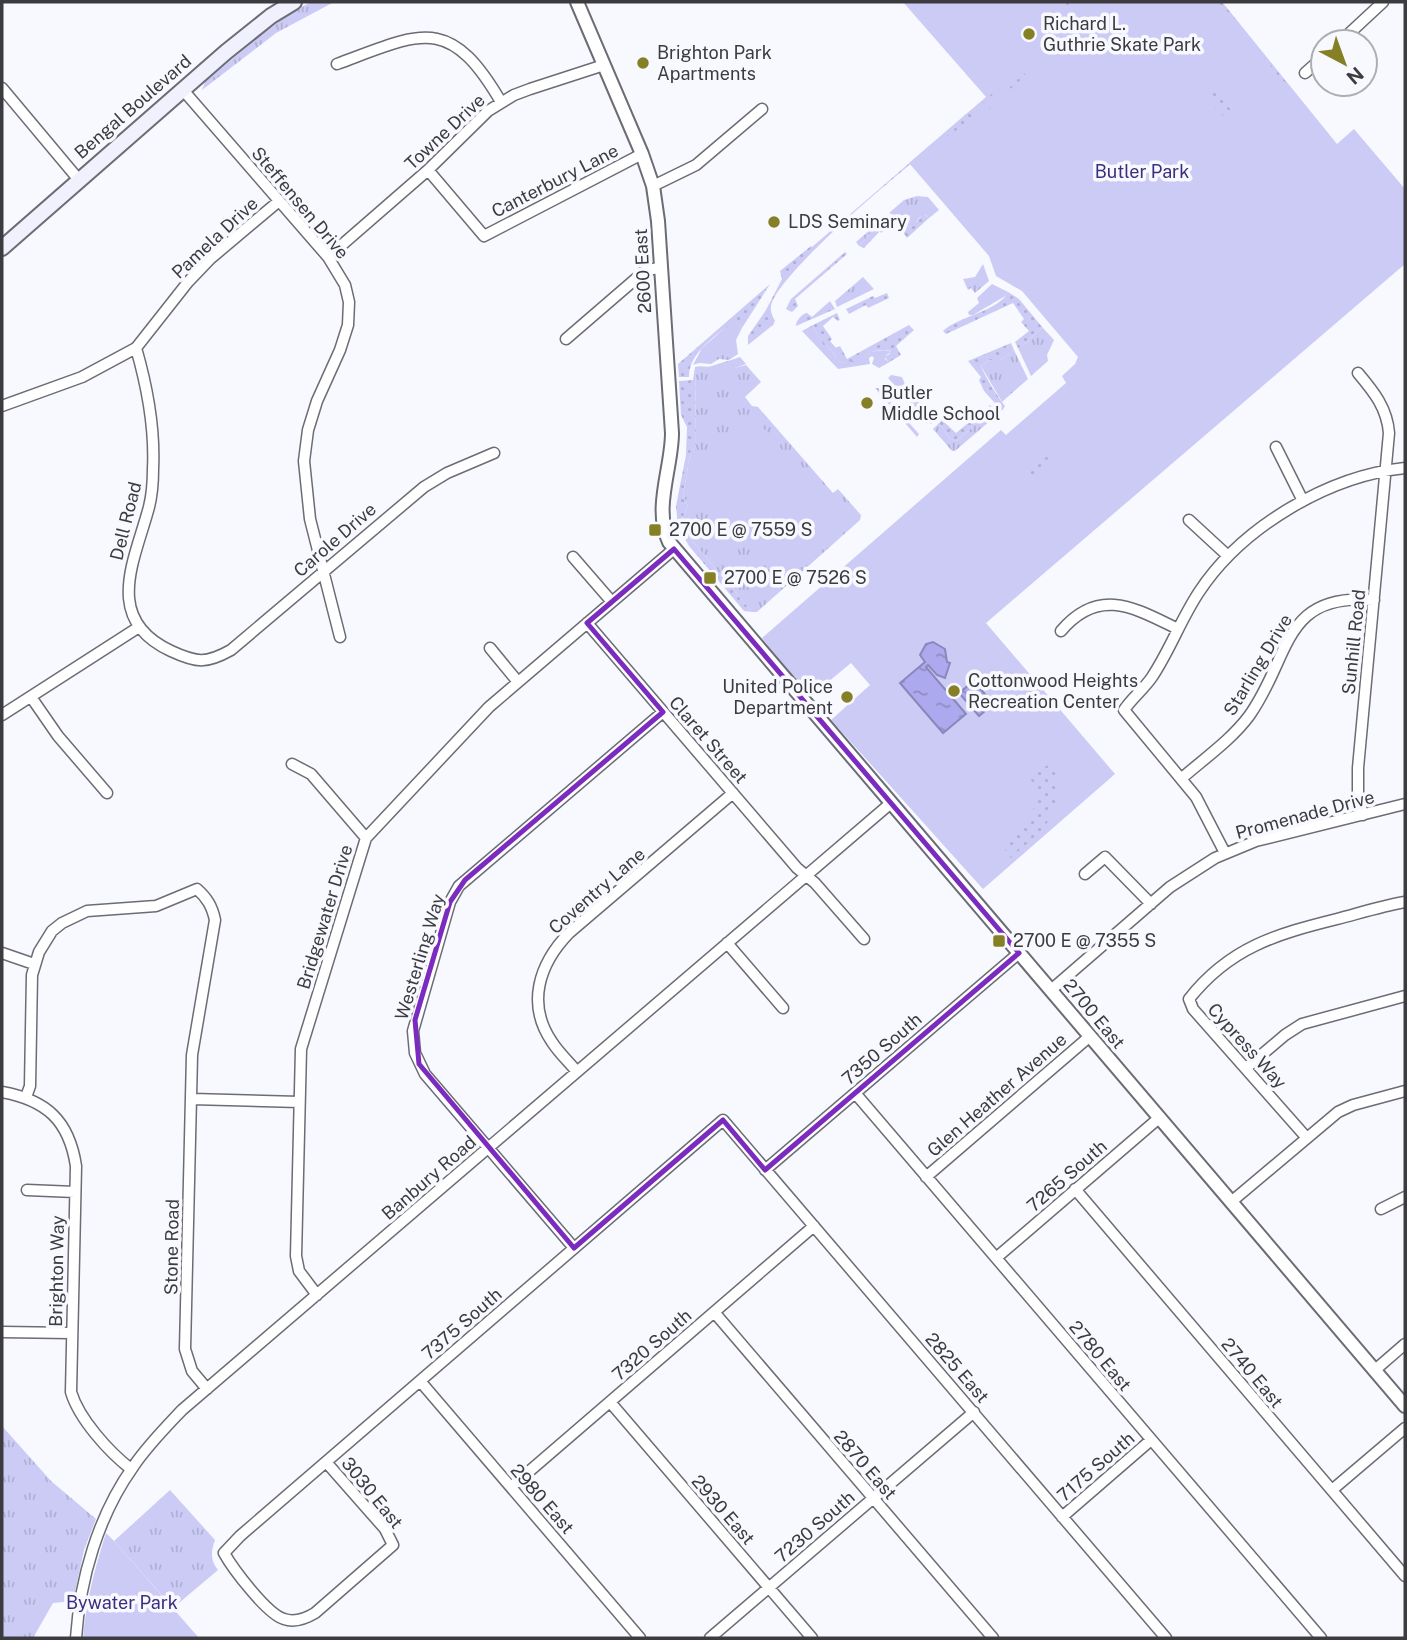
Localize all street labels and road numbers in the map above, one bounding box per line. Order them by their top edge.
street label: Bengal Boulevard [70,50,195,163]
street label: Towne Drive [400,89,489,174]
street label: Canterbury Lane [488,140,622,222]
street label: Steffensen Drive [247,142,353,263]
street label: Pamela Drive [167,193,262,283]
street label: 2600 East [630,228,655,314]
street label: Dell Road [106,479,145,562]
street label: Carole Drive [289,498,380,581]
street label: Sunhill Road [1338,588,1369,696]
street label: Starling Drive [1219,610,1296,719]
street label: Claret Street [665,692,752,787]
street label: Promenade Drive [1233,786,1377,843]
street label: Bridgewater Drive [293,842,357,992]
street label: Coventry Lane [544,843,649,938]
street label: Westerling Way [390,891,449,1022]
street label: 2700 East [1059,975,1130,1053]
street label: Cypress Way [1204,999,1291,1093]
street label: 7350 South [838,1008,926,1089]
street label: Glen Heather Avenue [923,1029,1070,1161]
street label: Banbury Road [377,1131,480,1224]
street label: 7265 South [1022,1135,1111,1216]
street label: Stone Road [160,1199,183,1295]
street label: Brighton Way [45,1215,68,1327]
street label: 7375 South [418,1283,506,1364]
street label: 7320 South [608,1305,696,1385]
street label: 2780 East [1065,1316,1136,1395]
street label: 2825 East [921,1328,993,1407]
street label: 2740 East [1217,1334,1288,1412]
street label: 2870 East [830,1426,901,1504]
street label: 7175 South [1053,1427,1139,1506]
street label: 3030 East [337,1453,407,1533]
street label: 2980 East [506,1459,578,1538]
street label: 2930 East [687,1471,759,1549]
street label: 7230 South [771,1486,859,1567]

